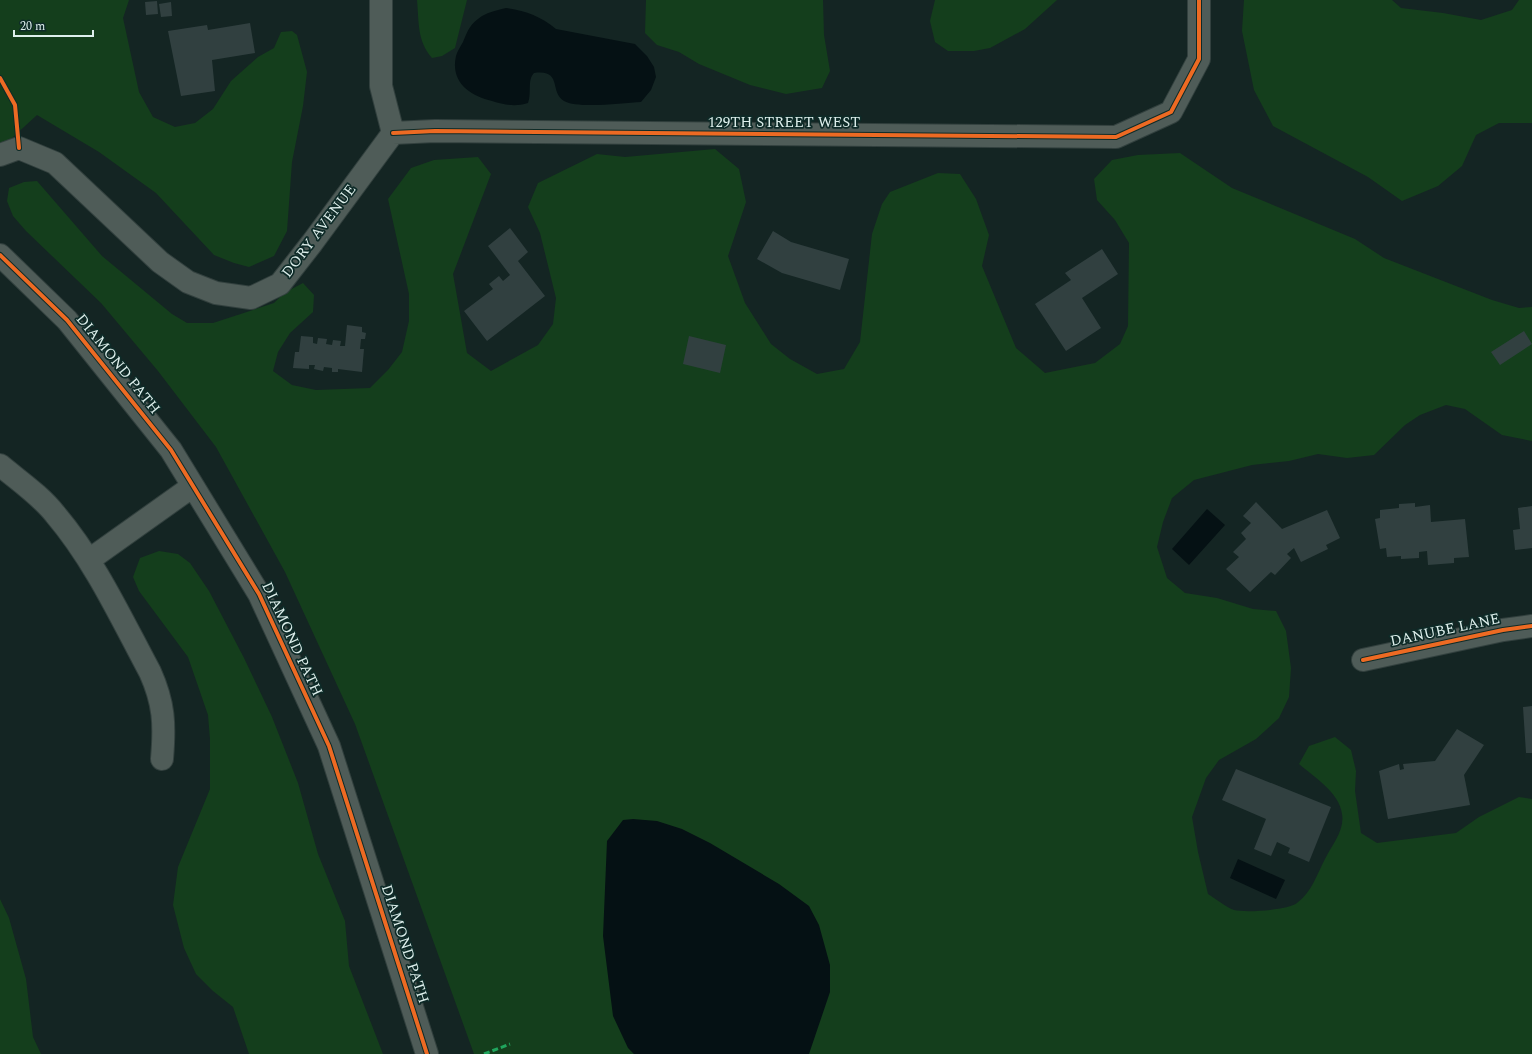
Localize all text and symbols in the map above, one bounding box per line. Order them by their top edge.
scale bar [14,12,93,38]
text: 20 m [20,17,45,36]
street label: 129TH STREET WEST [708,111,860,134]
street label: DORY AVENUE [276,179,362,283]
street label: DIAMOND PATH [70,309,166,419]
street label: DIAMOND PATH [255,578,329,700]
street label: DANUBE LANE [1388,607,1502,653]
street label: DIAMOND PATH [375,882,435,1006]

